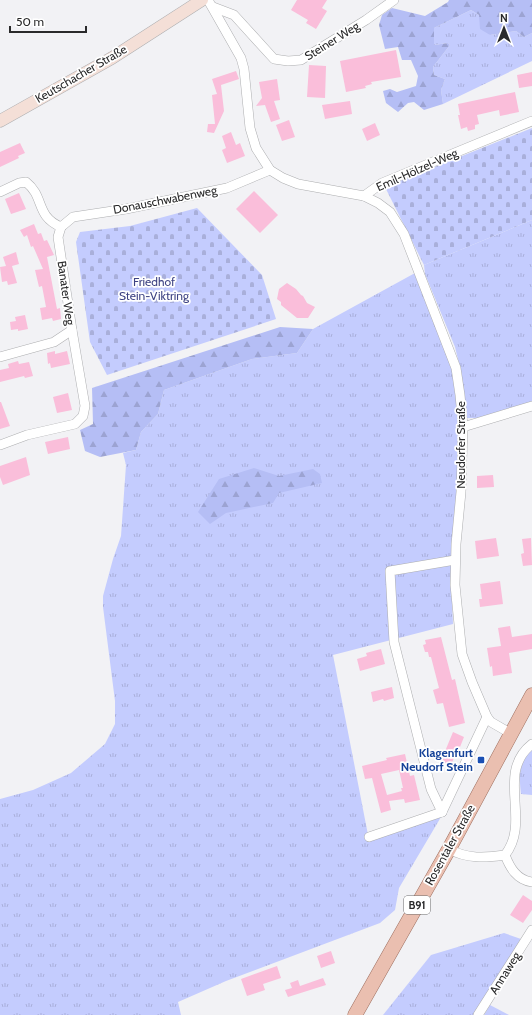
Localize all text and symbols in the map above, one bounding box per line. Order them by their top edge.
scale bar [10,8,86,34]
north arrow [484,8,524,48]
text: N [500,11,508,25]
text: 50 m [16,14,44,29]
street label: Steiner Weg [302,17,363,63]
street label: Keutschacher Straße [32,41,129,106]
street label: Emil-Hölzel-Weg [374,144,461,194]
street label: Donauschwabenweg [112,182,219,217]
street label: Banater Weg [55,260,79,327]
park label: Friedhof Stein-Viktring [119,274,190,303]
street label: Neudorfer Straße [453,401,468,489]
place label: Klagenfurt Neudorf Stein [401,745,473,774]
marker: Klagenfurt Neudorf Stein [476,755,486,765]
street label: Rosentaler Straße [421,802,478,888]
road number: B91 [404,896,430,914]
street label: Annaweg [486,948,524,997]

